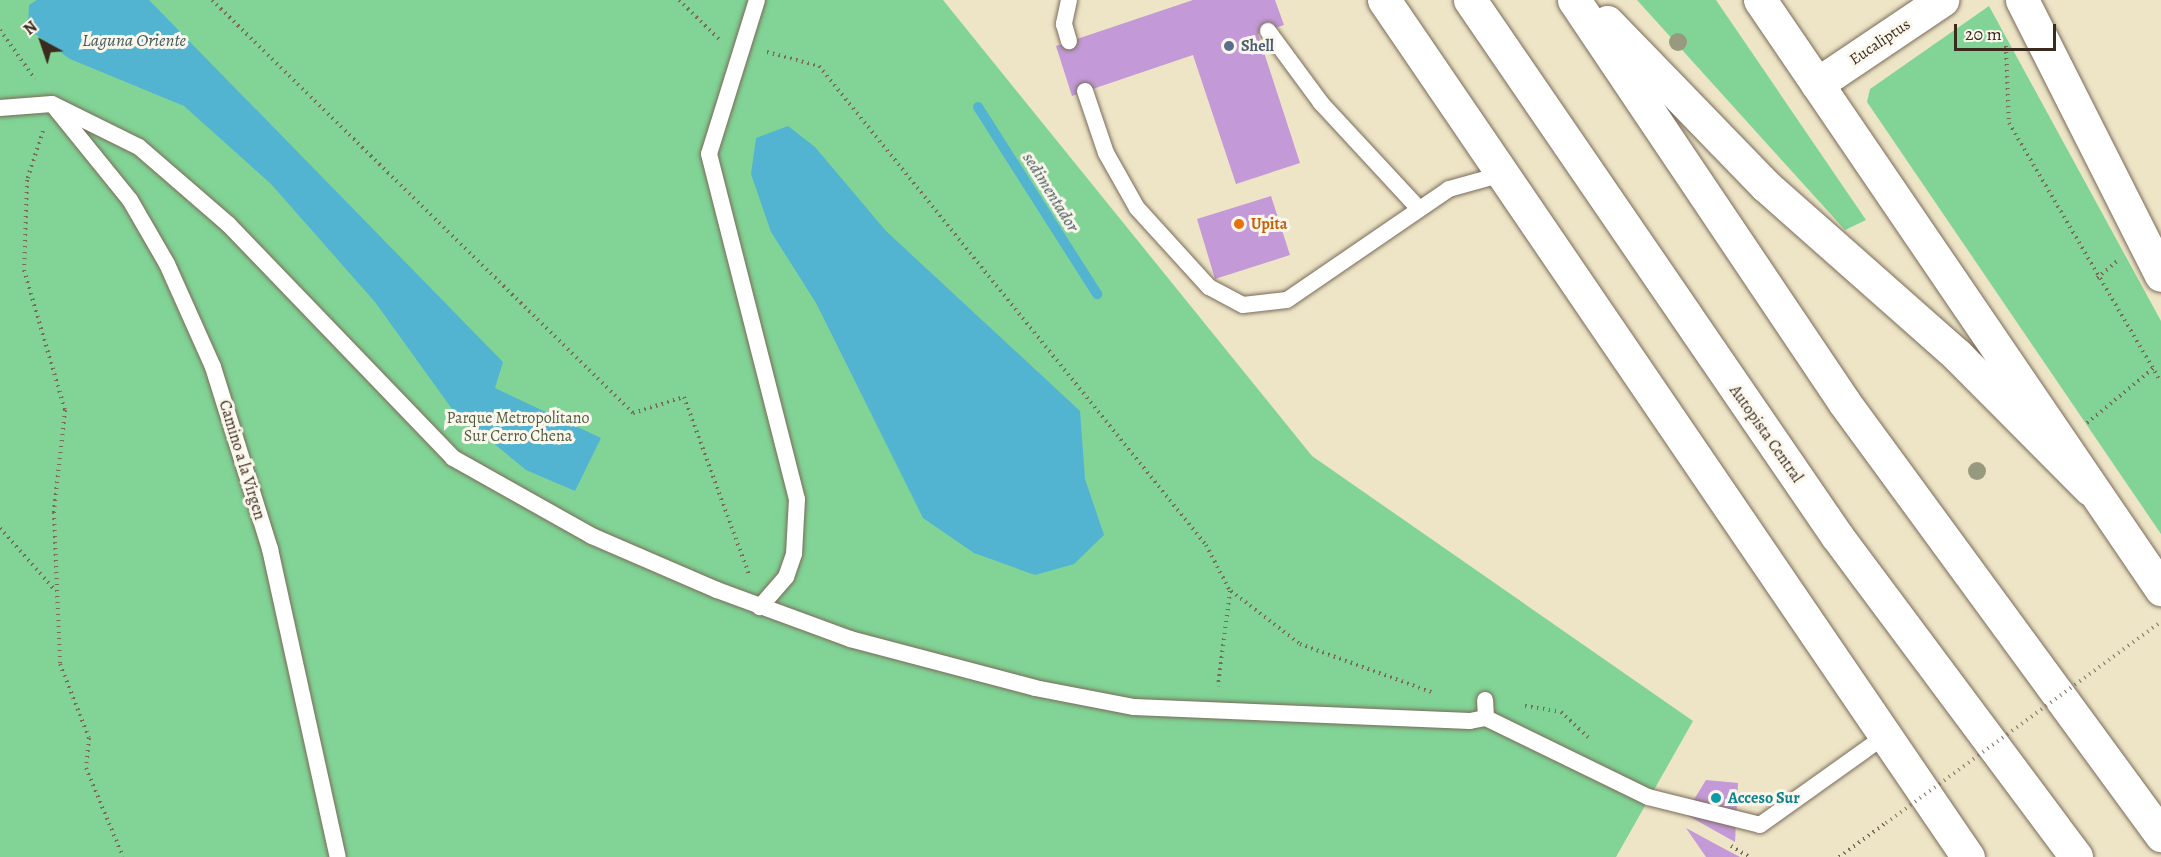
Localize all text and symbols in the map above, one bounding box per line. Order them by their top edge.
north arrow [12,12,72,72]
scale bar [1957,12,2059,50]
street label: Eucaliptus [1846,15,1914,69]
text: N [19,16,42,40]
text: 20 m [1965,22,2002,46]
water label: Laguna Oriente [82,29,186,51]
place label: Shell [1241,36,1274,56]
marker: Shell [1222,39,1236,53]
water label: sedimentador [1018,148,1084,236]
place label: Upita [1251,214,1288,234]
marker: Upita [1232,217,1246,231]
street label: Autopista Central [1725,382,1807,486]
street label: Camino a la Virgen [215,398,269,522]
park label: Parque Metropolitano Sur Cerro Chena [446,408,590,446]
place label: Acceso Sur [1728,788,1800,808]
marker: Acceso Sur [1709,791,1723,805]

